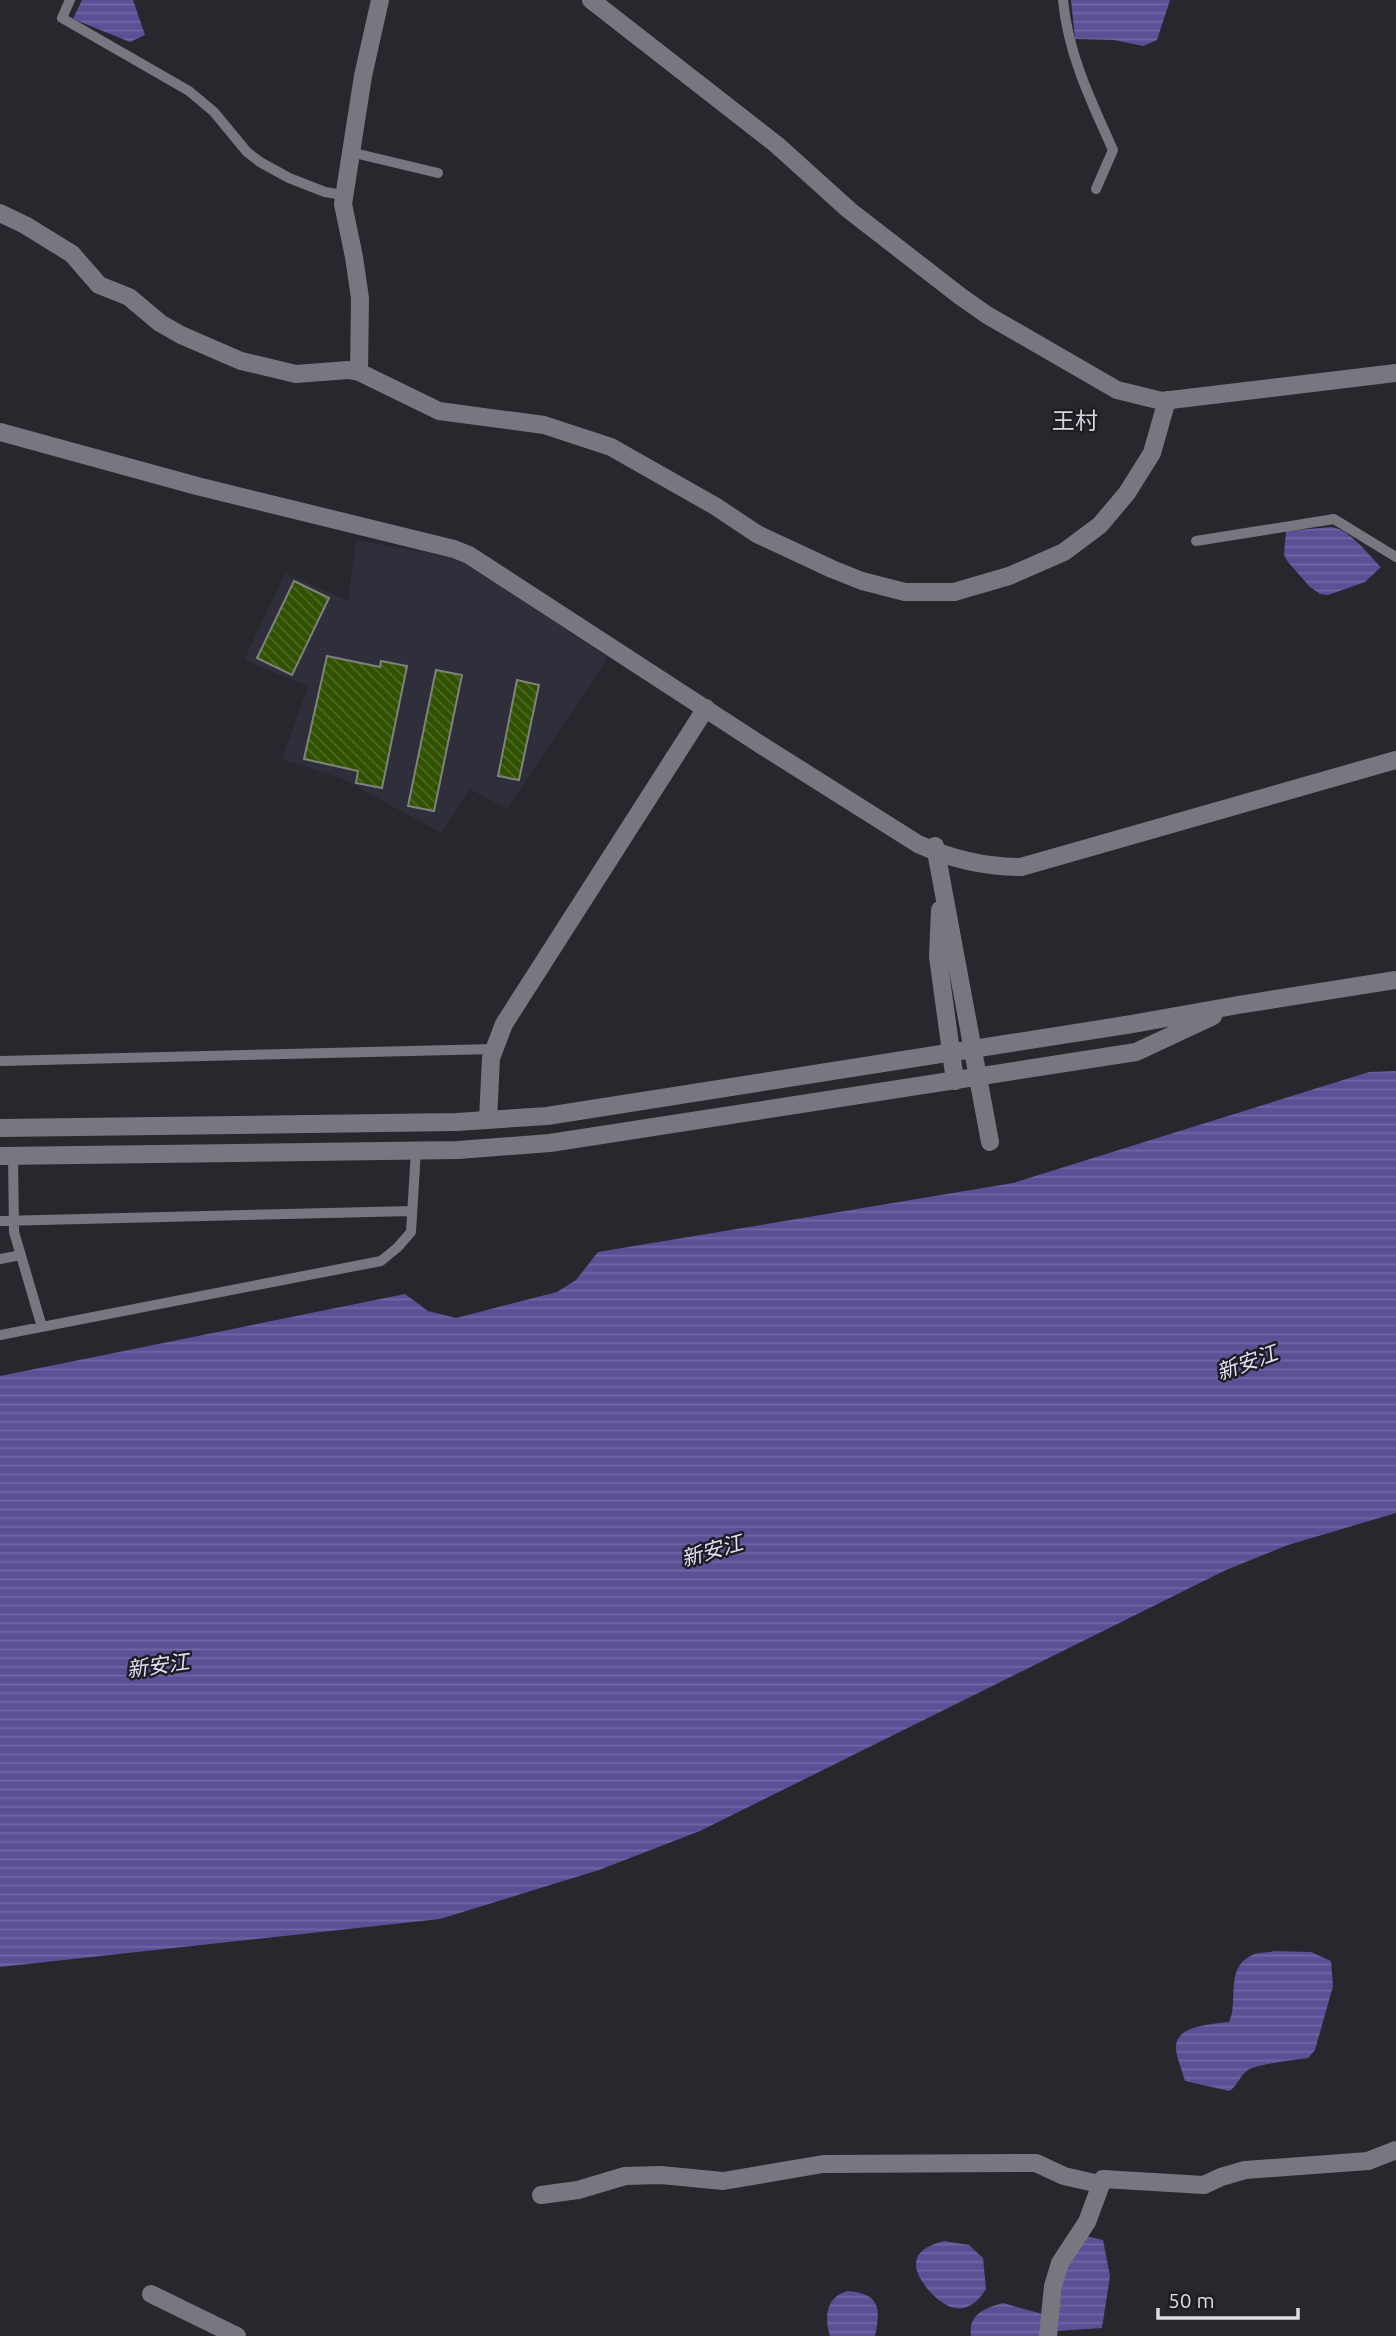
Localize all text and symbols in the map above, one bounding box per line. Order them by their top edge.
district label: 王村 [1052,408,1098,433]
water label: 新安江 [1213,1339,1282,1384]
water label: 新安江 [678,1529,747,1570]
water label: 新安江 [125,1648,193,1681]
scale bar [1158,2276,1298,2320]
text: 50 m [1168,2288,1215,2312]

